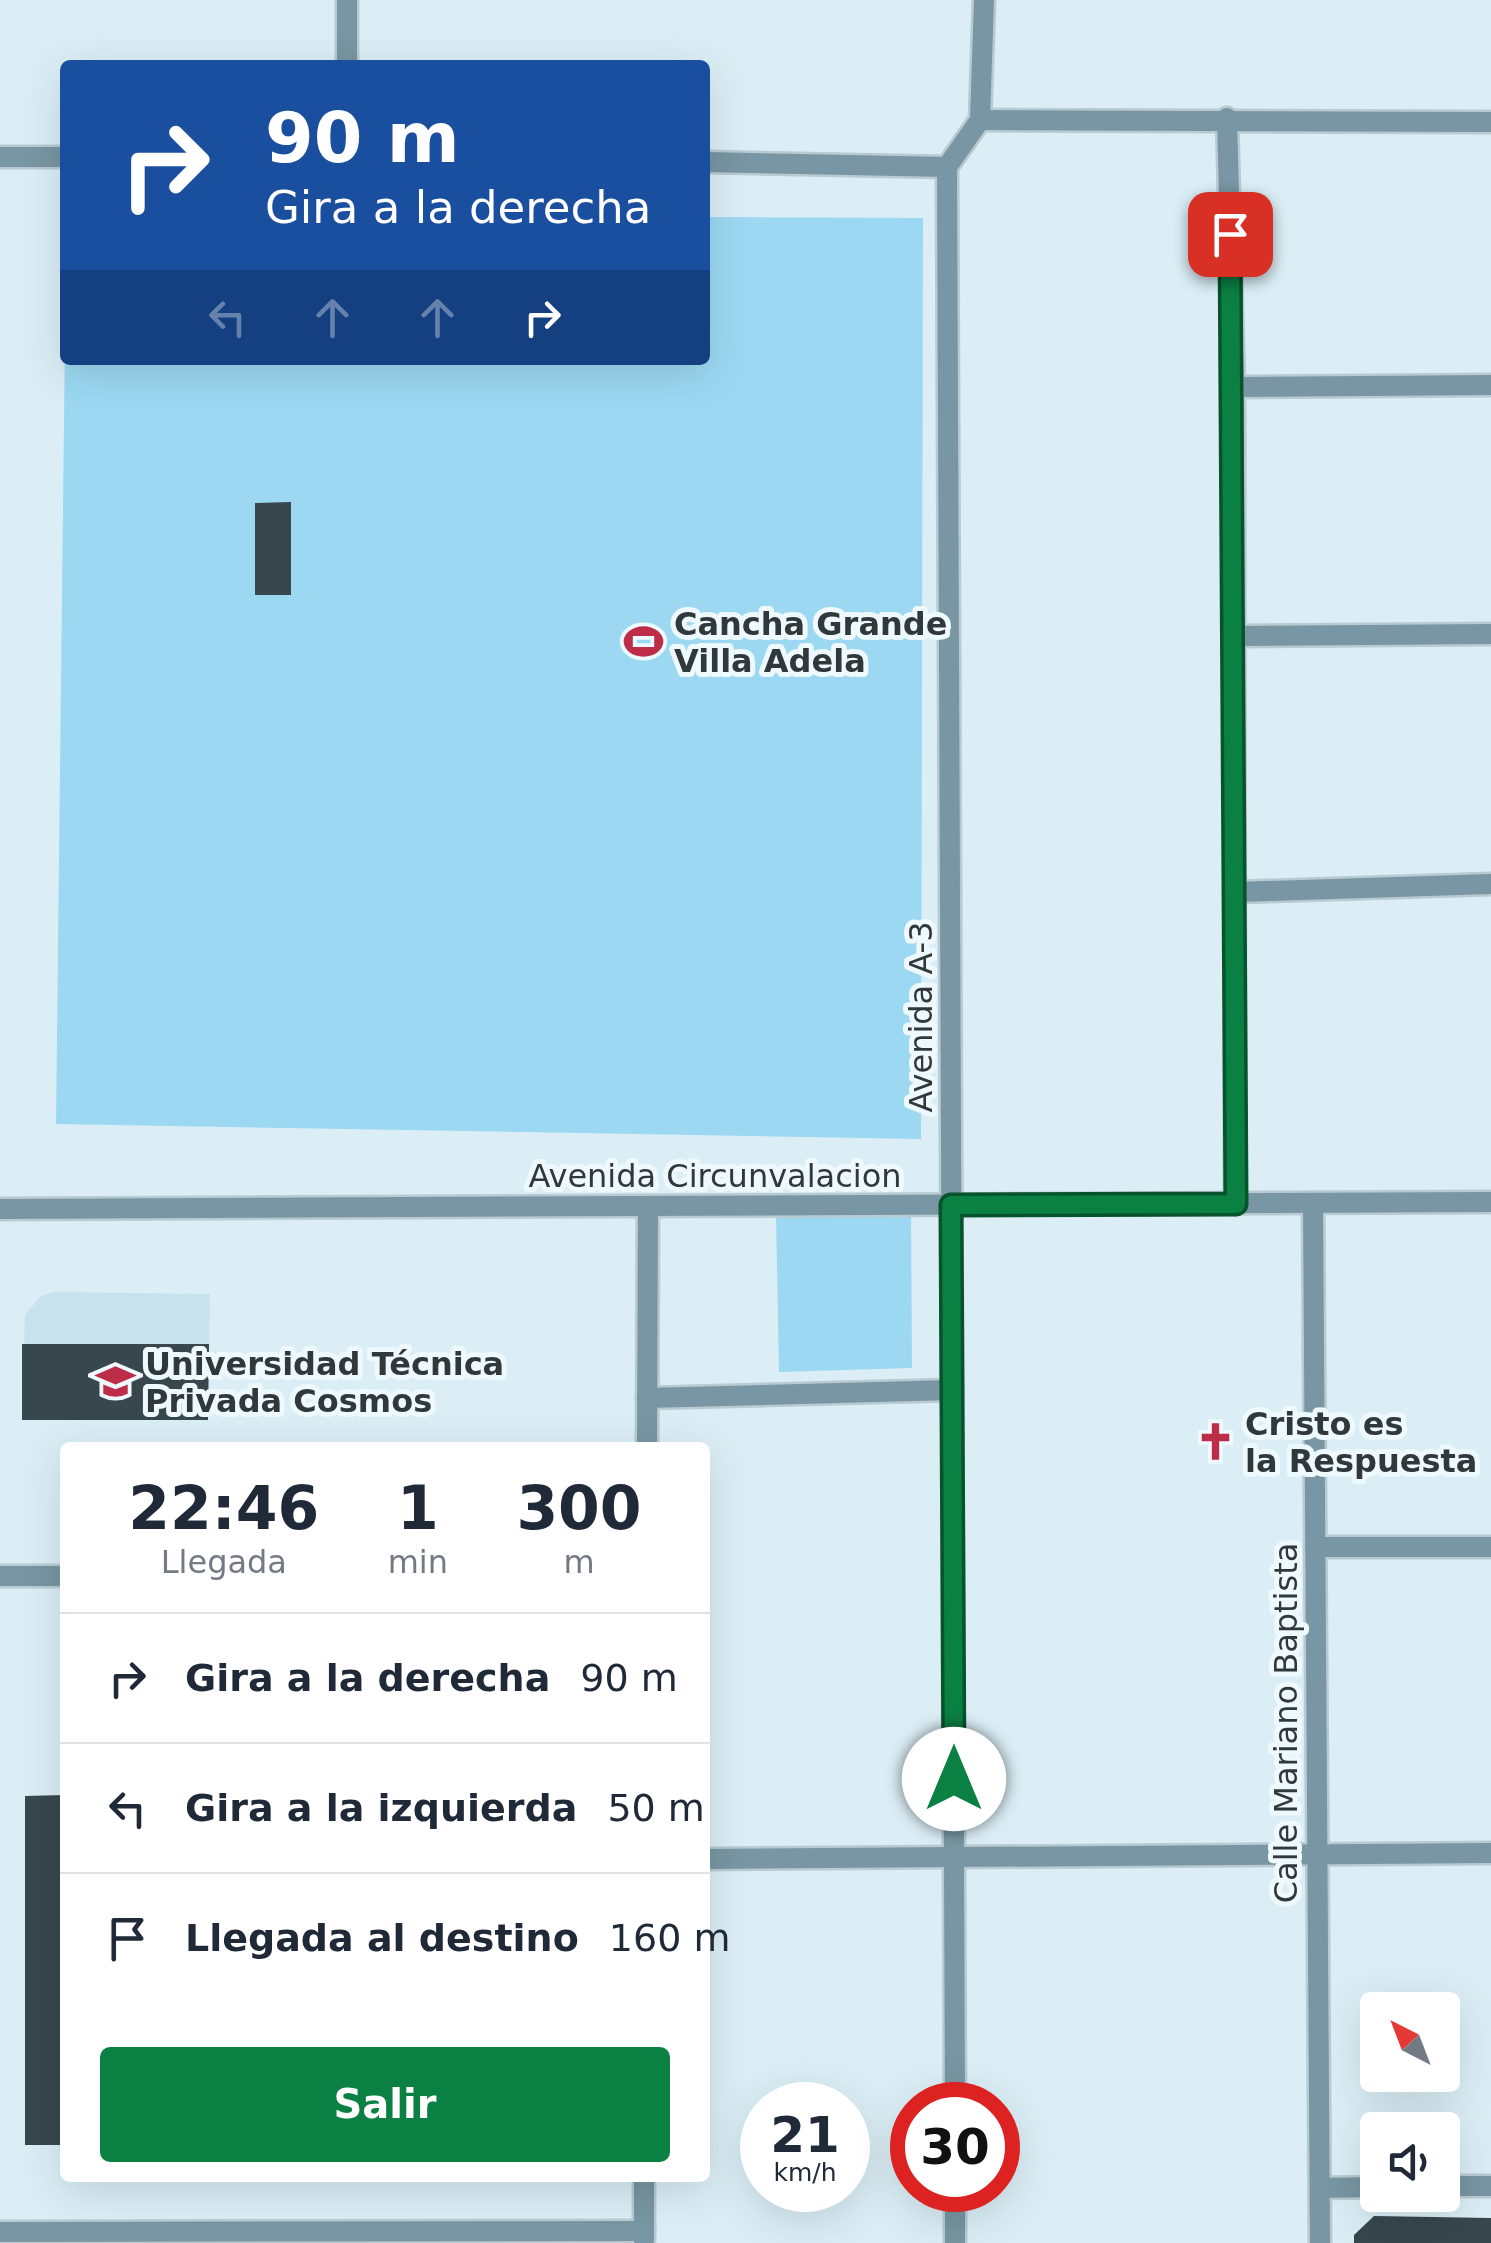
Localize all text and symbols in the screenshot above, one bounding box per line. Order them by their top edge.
text: 90 m [265,97,460,179]
icon: right [100,100,230,230]
text: Gira a la derecha [265,181,651,234]
pin [1188,192,1273,277]
icon: arrive [1203,207,1258,262]
icon: left [200,290,255,345]
icon: ahead [305,290,360,345]
icon: ahead [410,290,465,345]
icon: right [515,290,570,345]
place label: Cancha Grande Villa Adela [674,605,947,680]
sports icon: Cancha Grande Villa Adela [623,621,665,663]
street label: Avenida A-3 [902,922,940,1113]
street label: Avenida Circunvalacion [528,1157,902,1195]
place label: Universidad Técnica Privada Cosmos [145,1345,504,1420]
school or university icon: Universidad Técnica Privada Cosmos [94,1361,136,1403]
place label: Cristo es la Respuesta [1245,1405,1477,1480]
church icon: Cristo es la Respuesta [1194,1421,1236,1463]
text: 22:46 [128,1473,319,1543]
text: 1 [397,1473,439,1543]
text: 300 [516,1473,642,1543]
text: Llegada [161,1543,287,1581]
text: min [388,1543,448,1581]
text: m [563,1543,595,1581]
street label: Calle Mariano Baptista [1267,1543,1305,1903]
icon: right [100,1651,155,1706]
text: Gira a la derecha [185,1656,550,1700]
text: 90 m [580,1656,678,1700]
position arrow [902,1727,1006,1831]
icon: left [100,1781,155,1836]
text: Gira a la izquierda [185,1786,577,1830]
text: 50 m [607,1786,705,1830]
icon: arrive [100,1911,155,1966]
text: Llegada al destino [185,1916,579,1960]
text: 160 m [609,1916,730,1960]
north arrow [1360,1992,1460,2092]
map controls [1360,1992,1460,2212]
button: Salir [100,2047,670,2162]
speed limit sign: 30 [890,2082,1020,2212]
text: 21 [770,2106,840,2164]
button: sound [1360,2112,1460,2212]
text: km/h [773,2158,837,2187]

